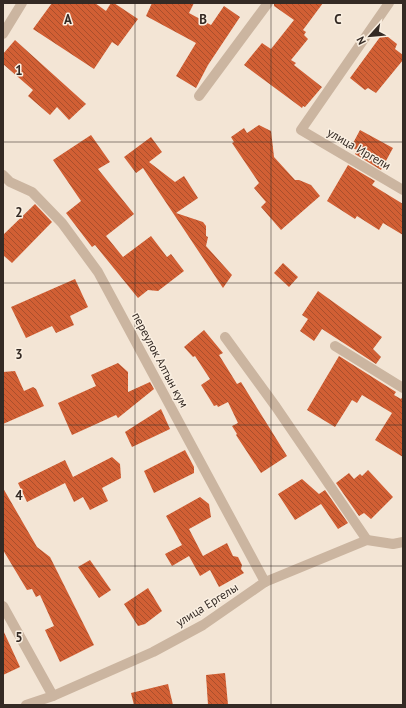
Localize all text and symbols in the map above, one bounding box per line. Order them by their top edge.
text: A [64,11,72,28]
text: B [199,11,207,28]
text: C [334,11,342,28]
north arrow [350,16,390,56]
text: N [353,34,369,47]
text: 1 [15,62,23,79]
street label: улица Иргели [325,124,394,173]
text: 2 [15,204,23,221]
street label: переулок Алтын кум [129,310,192,410]
text: 3 [15,346,23,363]
text: 4 [15,487,23,504]
street label: улица Ергелы [173,579,241,630]
text: 5 [15,629,23,646]

